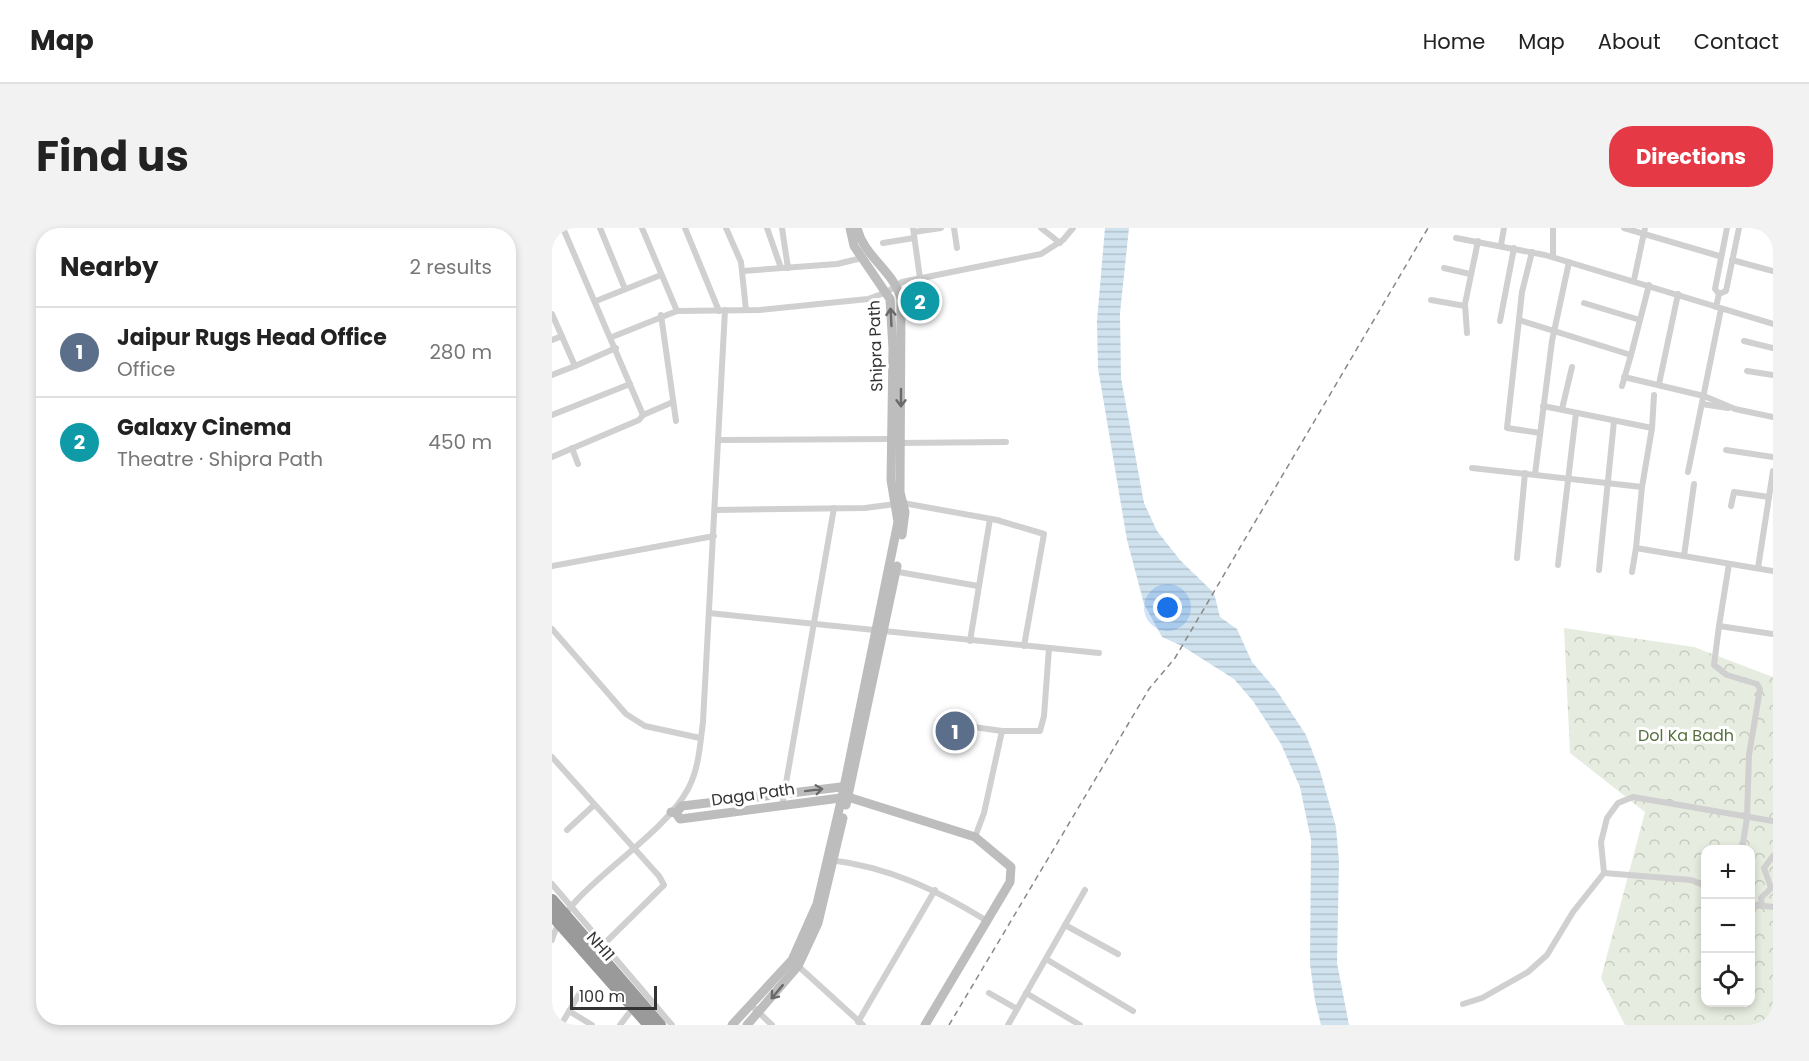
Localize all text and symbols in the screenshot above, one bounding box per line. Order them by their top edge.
text: Map [30,21,94,60]
text: Home [1423,27,1485,56]
text: Map [1518,27,1565,56]
text: About [1598,27,1661,56]
text: Contact [1694,27,1779,56]
button: Directions [1609,126,1773,187]
text: Find us [36,127,189,186]
text: Nearby [60,249,158,285]
text: 2 results [409,253,492,281]
pin: 2 [900,278,940,324]
street label: Shipra Path [862,300,889,392]
one-way arrow [886,308,897,328]
text: Jaipur Rugs Head Office [117,322,387,353]
text: 1 [76,338,83,366]
text: 280 m [429,338,492,366]
text: Office [117,355,175,383]
one-way arrow [895,388,907,408]
text: Galaxy Cinema [117,412,292,443]
text: 2 [74,428,85,456]
text: 450 m [428,428,492,456]
text: Theatre · Shipra Path [117,445,323,473]
your location [1153,593,1182,622]
pin: 1 [936,708,974,754]
park label: Dol Ka Badh [1638,724,1734,747]
street label: Daga Path [710,777,796,812]
one-way arrow [804,784,823,795]
map controls [1701,845,1755,1007]
button: + [1701,845,1755,899]
button: − [1701,899,1755,953]
street label: NH11 [581,926,620,966]
button: locate [1701,953,1755,1007]
scale bar [570,983,657,1010]
one-way arrow [771,984,784,1000]
text: 100 m [579,985,625,1008]

